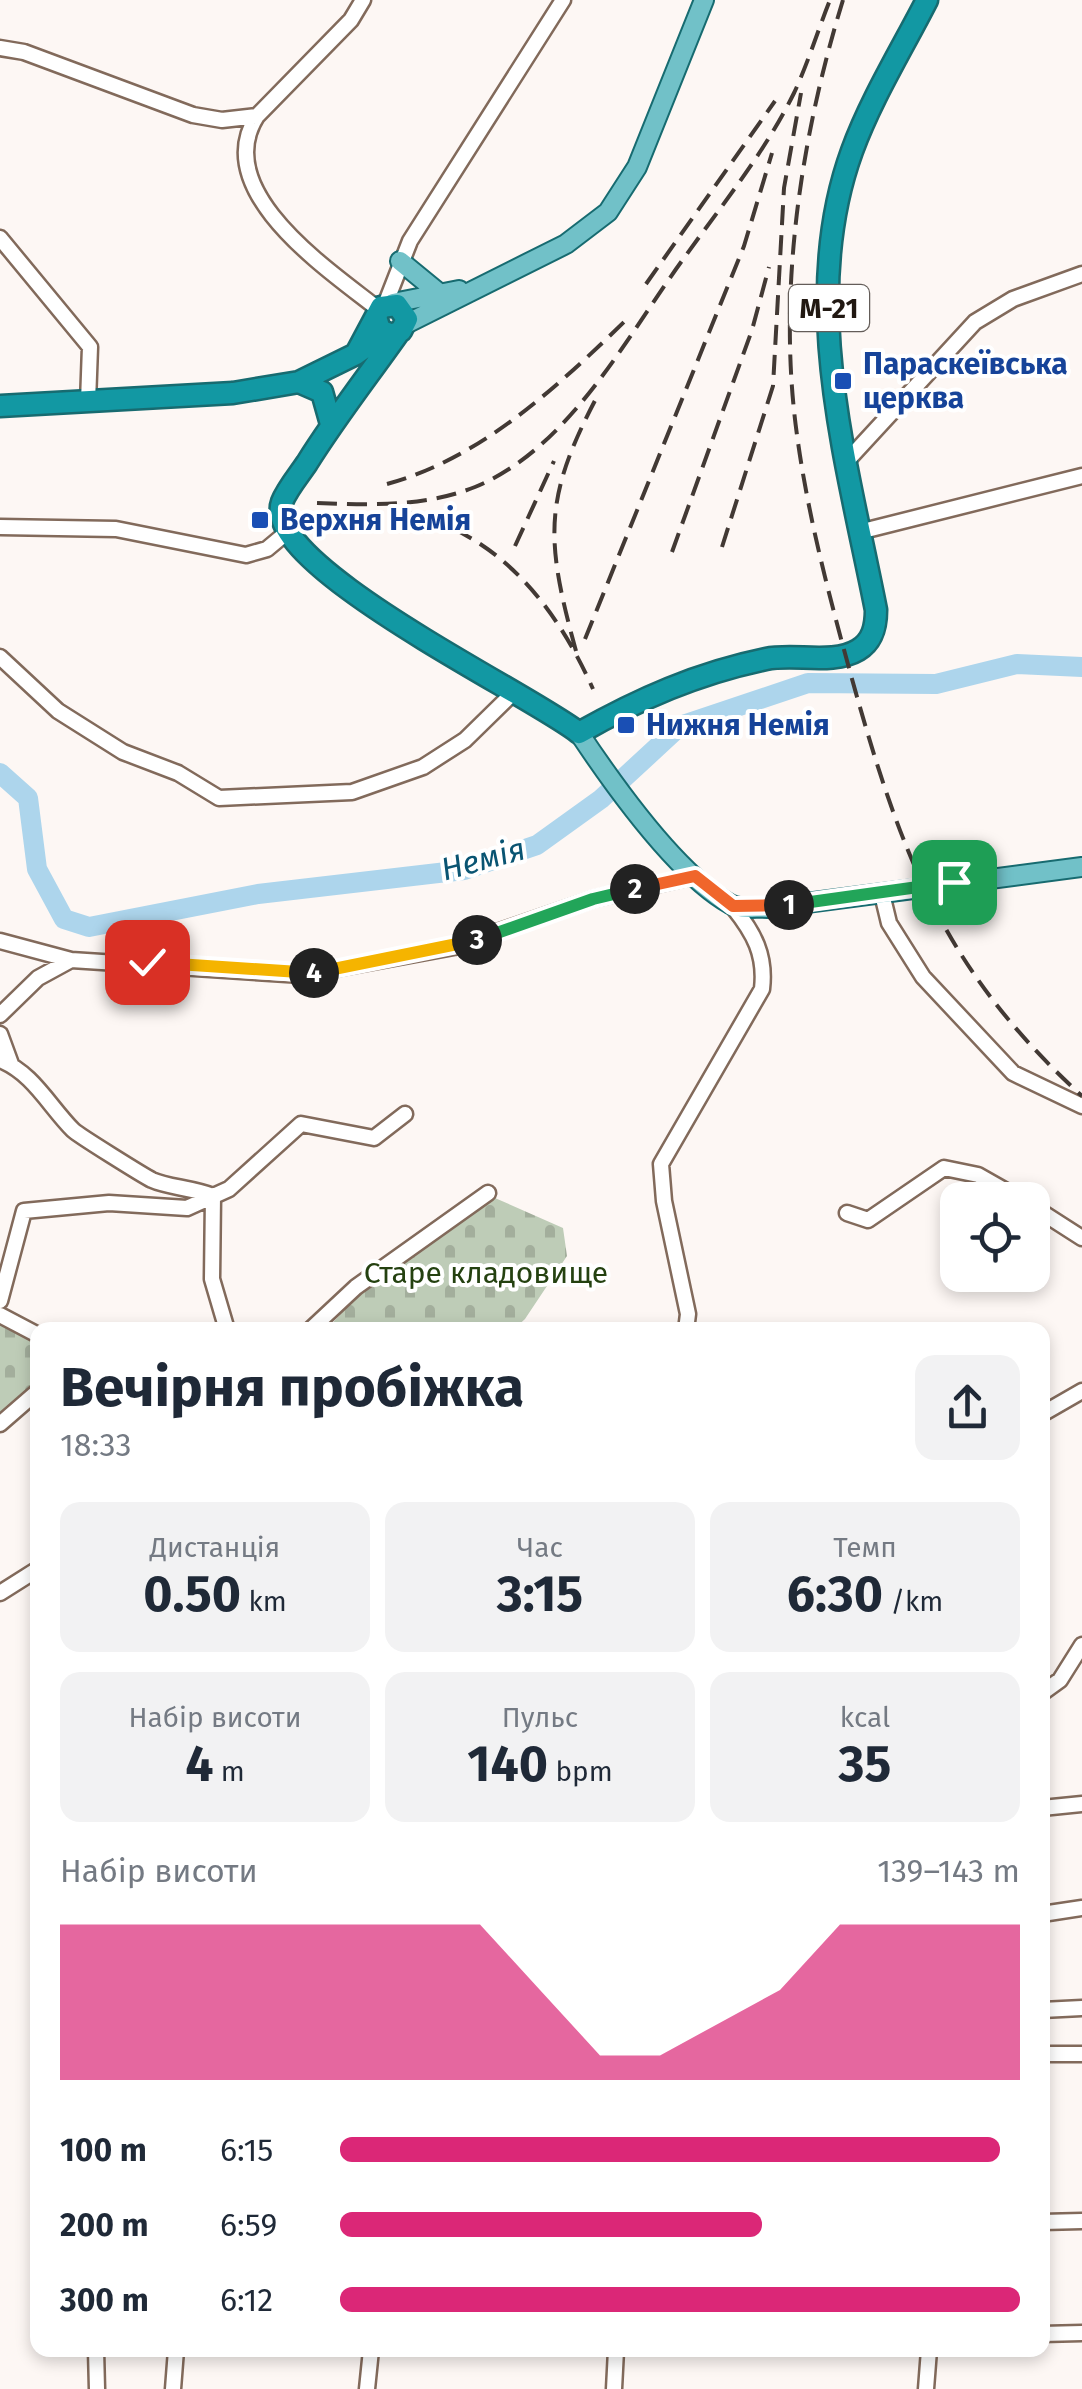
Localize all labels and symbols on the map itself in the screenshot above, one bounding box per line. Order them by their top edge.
road number: М-21 [789,285,869,331]
place label: Параскеївська церква [863,346,1068,416]
marker: Параскеївська церква [832,370,854,392]
place label: Верхня Немія [280,502,471,538]
marker: Верхня Немія [249,509,271,531]
place label: Нижня Немія [646,707,830,743]
marker: Нижня Немія [615,714,637,736]
water label: Немія [437,830,529,888]
pin [912,840,997,925]
pin: 2 [610,864,660,914]
pin: 1 [764,880,814,930]
pin: 3 [452,915,502,965]
pin [105,920,190,1005]
pin: 4 [289,948,339,998]
park label: Старе кладовище [364,1255,608,1291]

